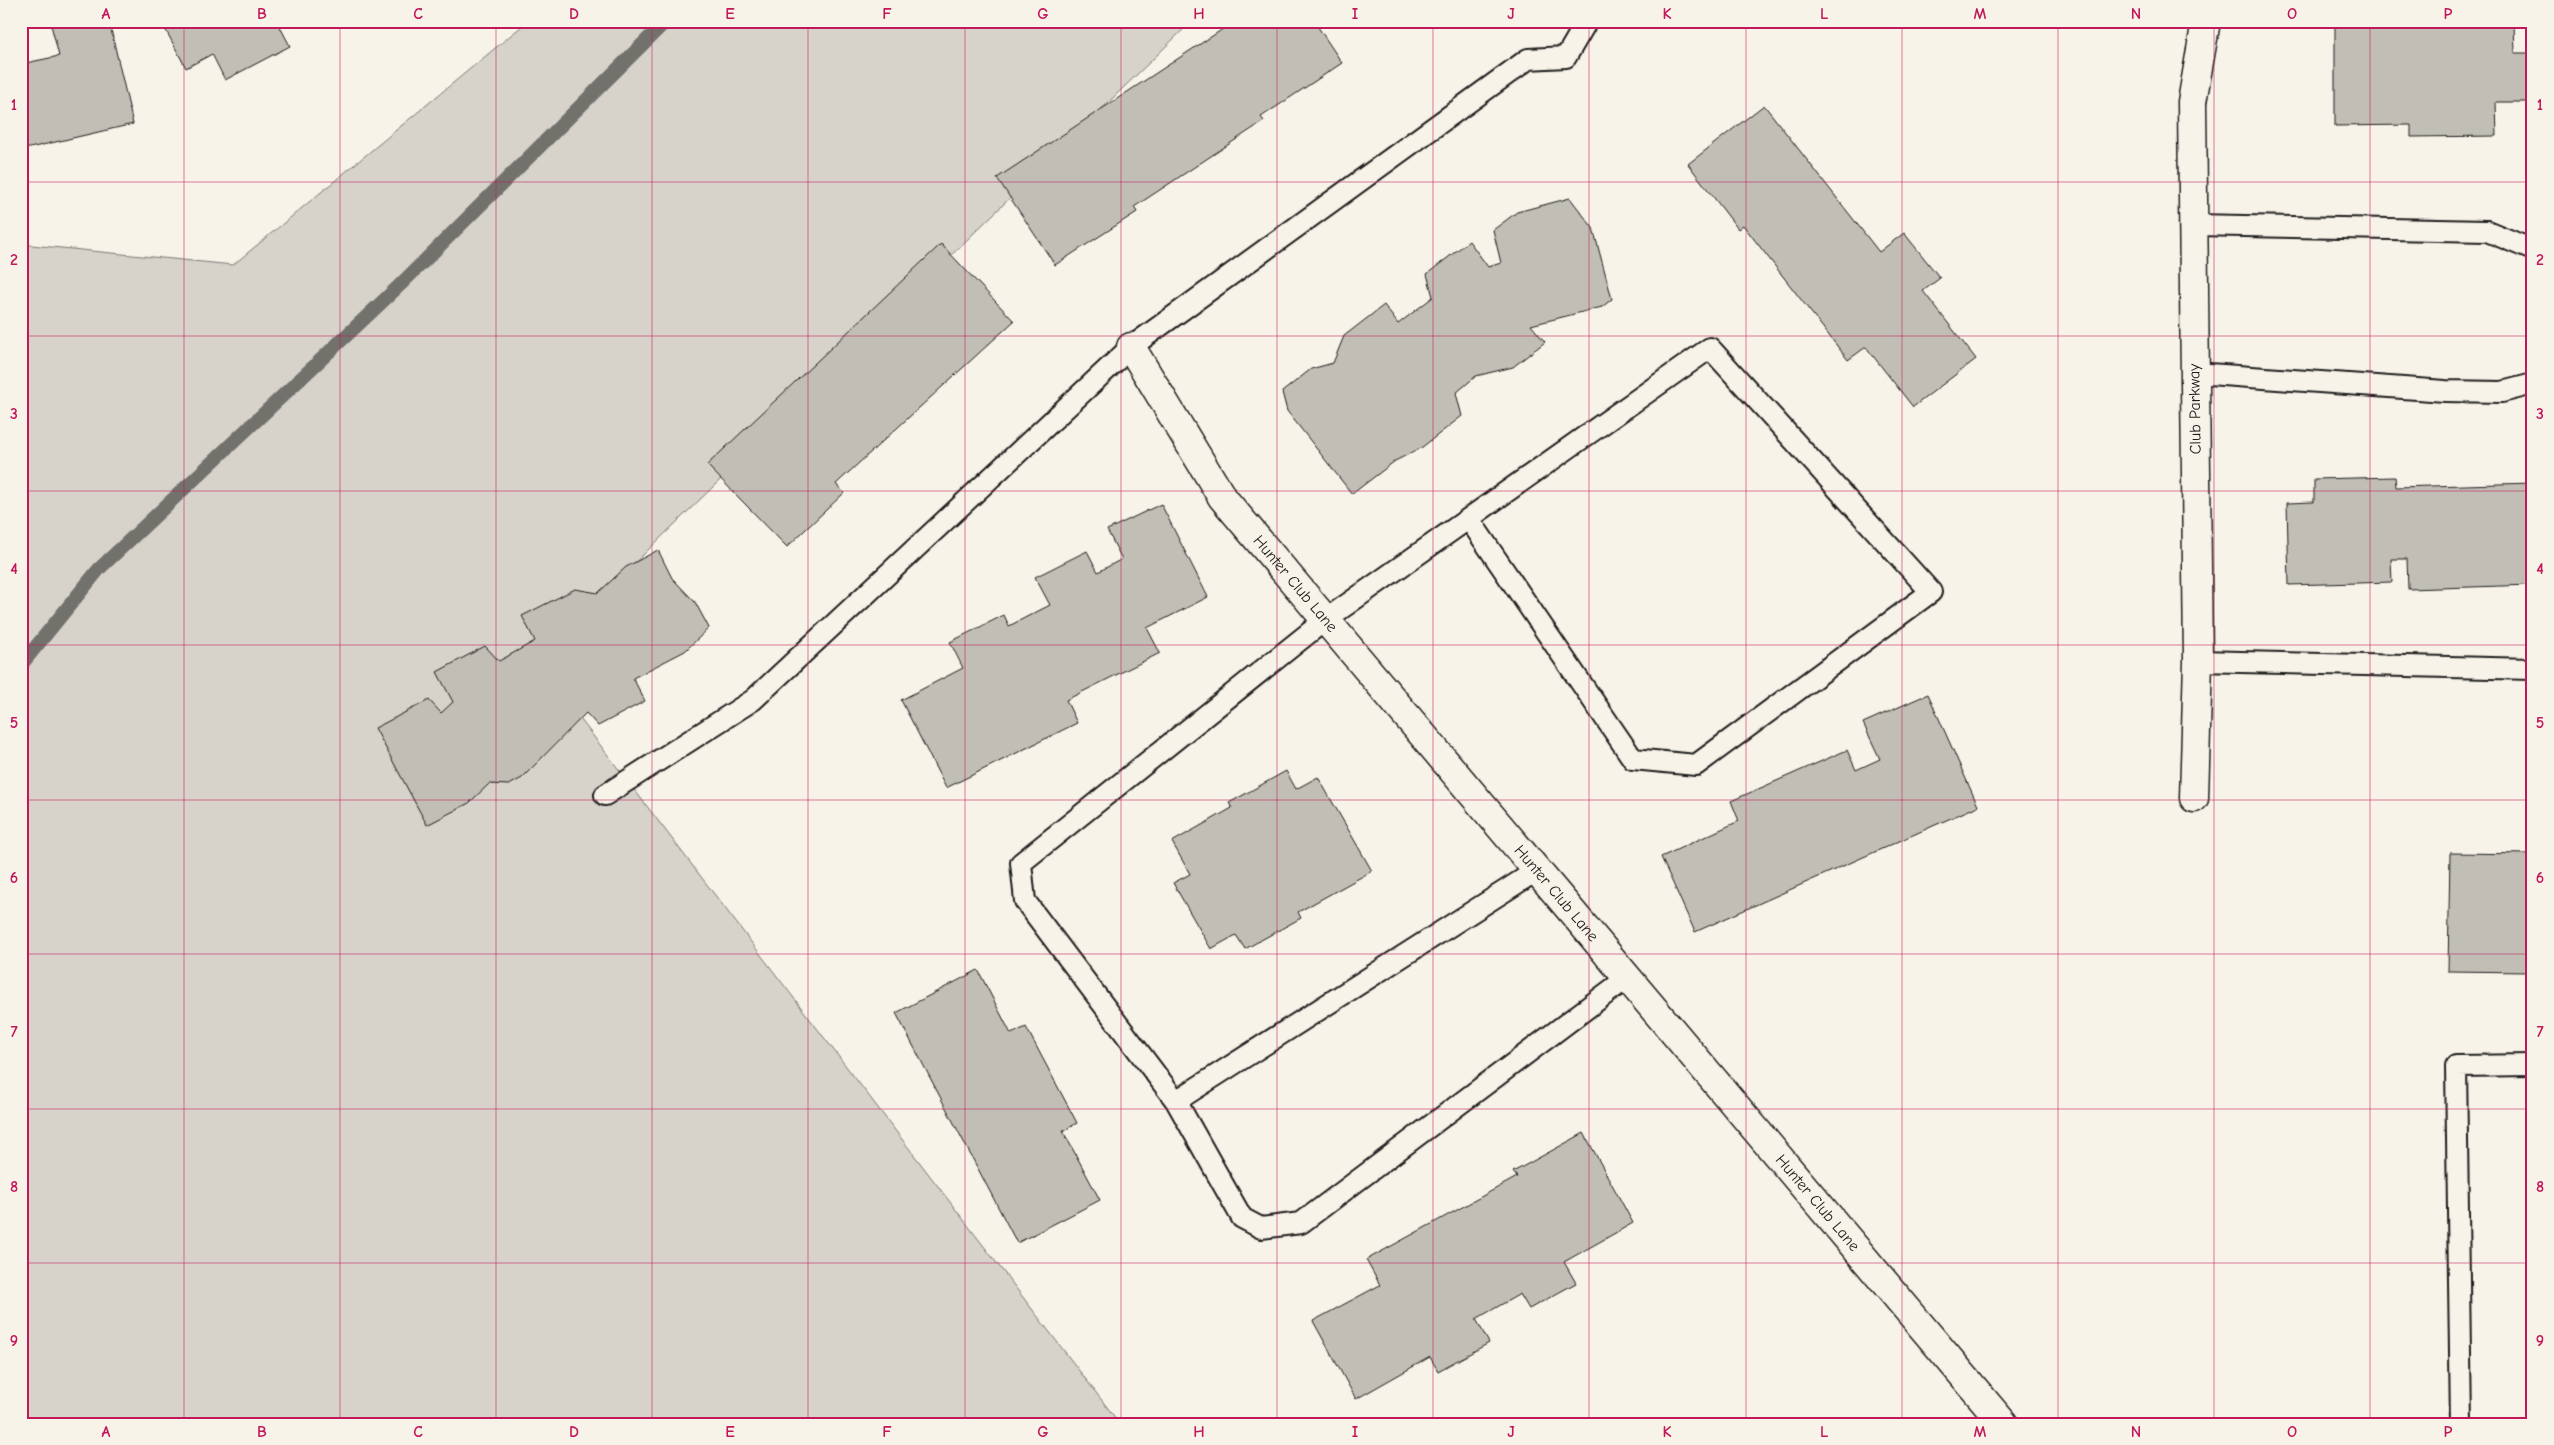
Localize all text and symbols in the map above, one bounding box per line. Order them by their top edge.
text: A [102,5,111,23]
text: B [257,5,267,23]
text: C [413,5,423,23]
text: D [569,5,579,23]
text: E [725,5,735,23]
text: F [882,5,892,23]
text: G [1037,5,1049,23]
text: H [1193,5,1205,23]
text: I [1352,5,1358,23]
text: J [1507,5,1515,23]
text: K [1662,5,1672,23]
text: L [1820,5,1828,23]
text: M [1974,5,1987,23]
text: N [2131,5,2141,23]
text: O [2287,5,2297,23]
text: P [2444,5,2453,23]
text: 1 [11,96,17,114]
text: 1 [2537,96,2543,114]
text: 2 [10,251,18,269]
text: 2 [2536,251,2544,269]
street label: Club Parkway [2185,363,2205,455]
text: 3 [10,405,18,423]
text: 3 [2536,405,2544,423]
street label: Hunter Club Lane [1249,532,1341,636]
text: 4 [10,560,18,578]
text: 4 [2536,560,2544,578]
text: 5 [10,714,18,732]
text: 5 [2536,714,2544,732]
street label: Hunter Club Lane [1511,841,1602,945]
text: 6 [10,869,18,887]
text: 6 [2536,869,2544,887]
text: 7 [10,1023,18,1041]
text: 7 [2536,1023,2544,1041]
street label: Hunter Club Lane [1772,1151,1863,1255]
text: 8 [10,1178,18,1196]
text: 8 [2536,1178,2544,1196]
text: 9 [10,1332,18,1350]
text: 9 [2536,1332,2544,1350]
text: A [102,1423,111,1441]
text: B [257,1423,267,1441]
text: C [413,1423,423,1441]
text: D [569,1423,579,1441]
text: E [725,1423,735,1441]
text: F [882,1423,892,1441]
text: G [1037,1423,1049,1441]
text: H [1193,1423,1205,1441]
text: I [1352,1423,1358,1441]
text: J [1507,1423,1515,1441]
text: K [1662,1423,1672,1441]
text: L [1820,1423,1828,1441]
text: M [1974,1423,1987,1441]
text: N [2131,1423,2141,1441]
text: O [2287,1423,2297,1441]
text: P [2444,1423,2453,1441]

